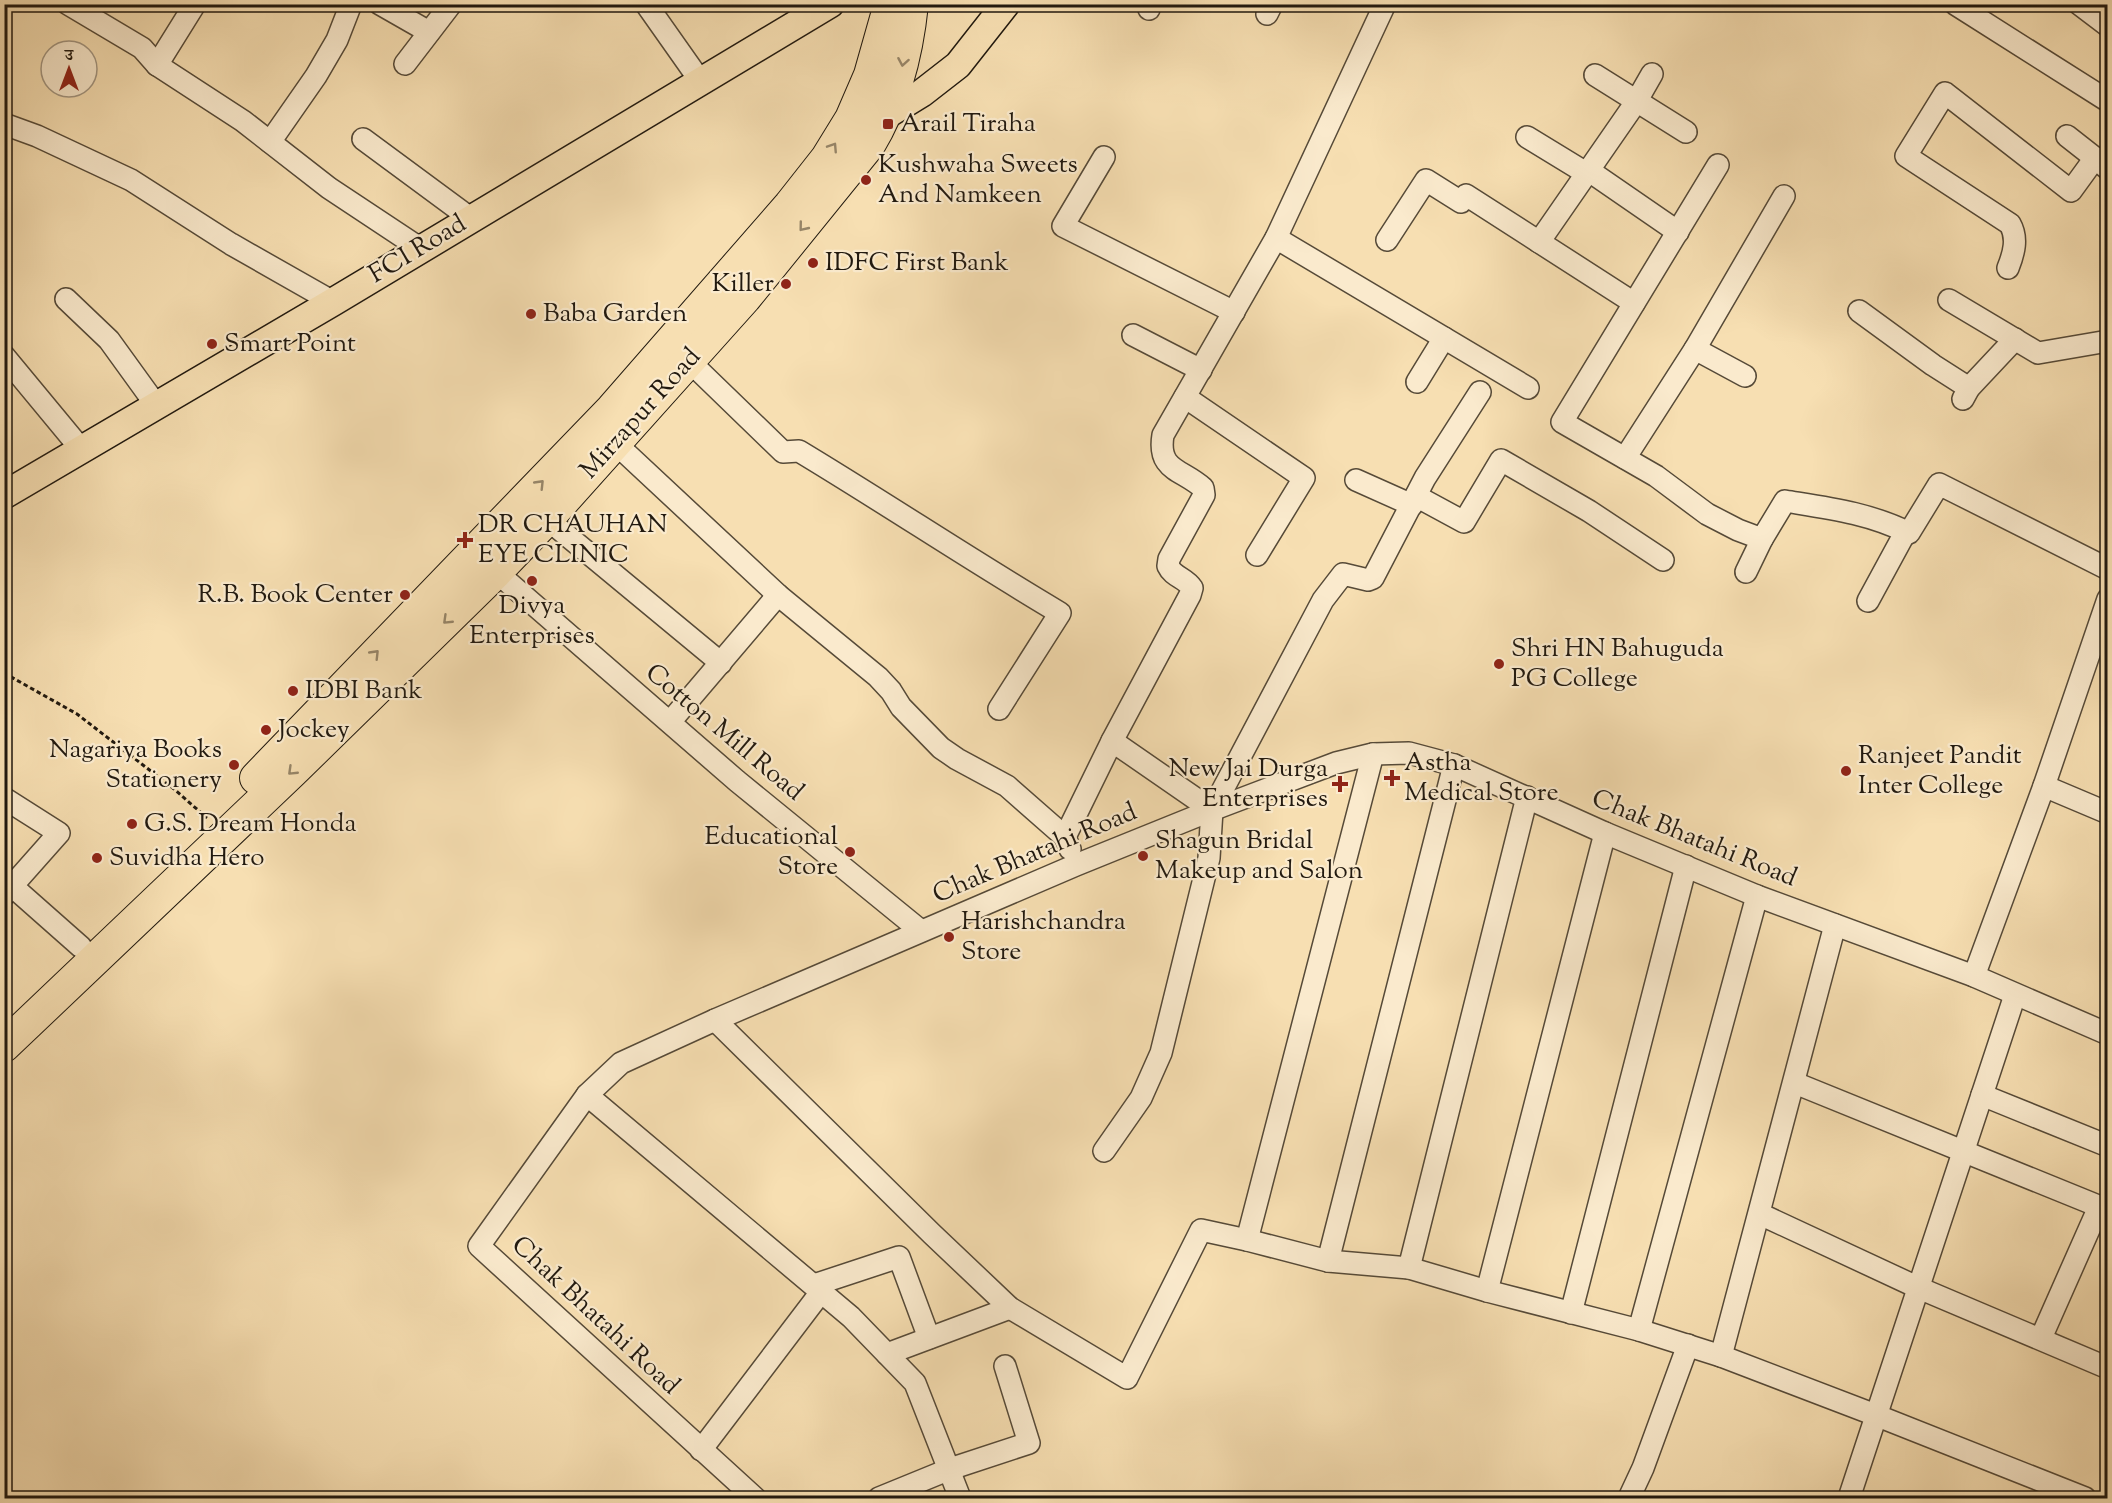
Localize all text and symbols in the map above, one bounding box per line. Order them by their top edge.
north arrow [39,39,99,99]
text: उ [64,45,75,68]
one-way arrow [897,57,910,67]
place label: Arail Tiraha [900,106,1036,143]
marker: Arail Tiraha [881,117,895,131]
one-way arrow [826,143,838,153]
place label: Kushwaha Sweets And Namkeen [878,147,1078,214]
marker: Kushwaha Sweets And Namkeen [859,173,873,187]
street label: FCI Road [362,206,474,294]
one-way arrow [799,220,810,231]
place label: IDFC First Bank [825,245,1009,282]
marker: IDFC First Bank [806,256,820,270]
place label: Killer [712,266,774,303]
marker: Killer [779,277,793,291]
place label: Baba Garden [543,296,687,333]
marker: Baba Garden [524,307,538,321]
place label: Smart Point [224,326,356,363]
marker: Smart Point [205,337,219,351]
street label: Mirzapur Road [572,340,710,488]
one-way arrow [532,480,543,491]
place label: DR CHAUHAN EYE CLINIC [478,507,668,574]
marker: DR CHAUHAN EYE CLINIC [456,531,474,549]
marker: Divya Enterprises [525,574,539,588]
place label: R.B. Book Center [197,577,393,614]
marker: R.B. Book Center [398,588,412,602]
place label: Divya Enterprises [469,588,595,655]
one-way arrow [443,613,454,624]
place label: Shri HN Bahuguda PG College [1511,631,1724,698]
one-way arrow [368,651,379,661]
street label: Cotton Mill Road [637,656,812,811]
marker: Shri HN Bahuguda PG College [1492,657,1506,671]
place label: IDBI Bank [305,673,422,710]
marker: IDBI Bank [286,684,300,698]
place label: Jockey [276,712,350,749]
marker: Jockey [259,723,273,737]
place label: Nagariya Books Stationery [49,732,222,799]
place label: Ranjeet Pandit Inter College [1858,738,2022,805]
place label: Astha Medical Store [1404,745,1559,812]
place label: New Jai Durga Enterprises [1168,751,1328,818]
marker: Nagariya Books Stationery [227,758,241,772]
one-way arrow [289,764,300,775]
marker: Ranjeet Pandit Inter College [1839,764,1853,778]
marker: Astha Medical Store [1385,771,1399,785]
marker: New Jai Durga Enterprises [1333,777,1347,791]
street label: Chak Bhatahi Road [1586,781,1803,897]
street label: Chak Bhatahi Road [927,794,1143,914]
place label: G.S. Dream Honda [144,806,356,843]
marker: G.S. Dream Honda [125,817,139,831]
place label: Educational Store [704,819,838,886]
place label: Shagun Bridal Makeup and Salon [1155,823,1363,890]
place label: Suvidha Hero [109,840,264,877]
marker: Educational Store [843,845,857,859]
marker: Shagun Bridal Makeup and Salon [1136,849,1150,863]
marker: Suvidha Hero [90,851,104,865]
place label: Harishchandra Store [961,904,1126,971]
marker: Harishchandra Store [942,930,956,944]
street label: Chak Bhatahi Road [502,1228,688,1404]

